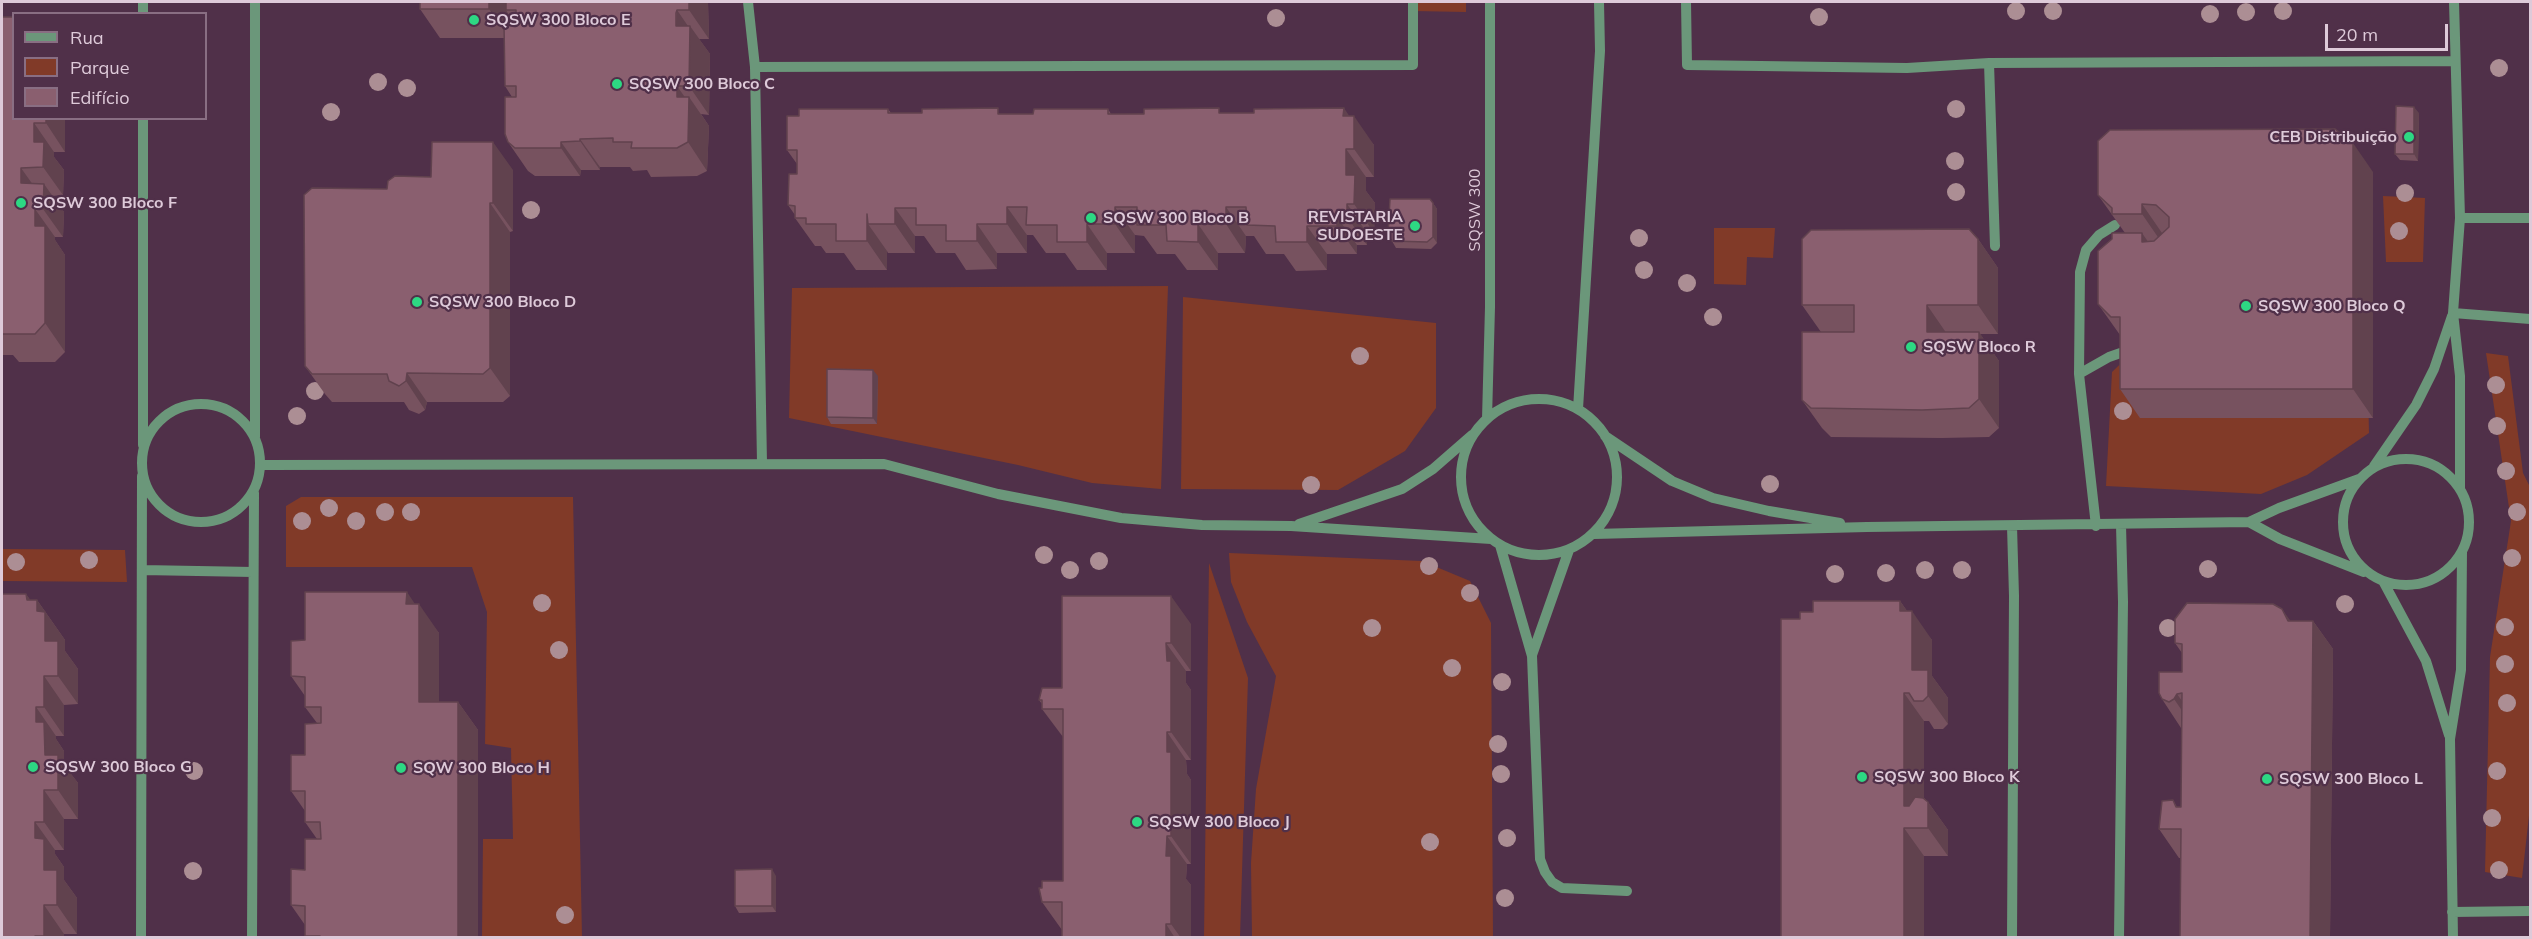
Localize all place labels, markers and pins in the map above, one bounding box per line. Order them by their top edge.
place label: SQSW 300 Bloco E [486,10,630,30]
marker: SQSW 300 Bloco E [467,13,481,27]
place label: SQSW 300 Bloco C [629,74,775,94]
marker: SQSW 300 Bloco C [610,77,624,91]
place label: CEB Distribuição [2269,127,2397,147]
marker: CEB Distribuição [2402,130,2416,144]
place label: SQSW 300 Bloco F [33,193,177,213]
marker: SQSW 300 Bloco F [14,196,28,210]
place label: REVISTARIA SUDOESTE [1308,207,1403,245]
place label: SQSW 300 Bloco B [1103,208,1249,228]
marker: SQSW 300 Bloco B [1084,211,1098,225]
marker: REVISTARIA SUDOESTE [1408,219,1422,233]
place label: SQSW 300 Bloco D [429,292,576,312]
marker: SQSW 300 Bloco D [410,295,424,309]
place label: SQSW 300 Bloco Q [2258,296,2406,316]
marker: SQSW 300 Bloco Q [2239,299,2253,313]
place label: SQSW Bloco R [1923,337,2036,357]
marker: SQSW Bloco R [1904,340,1918,354]
place label: SQSW 300 Bloco G [45,757,192,777]
place label: SQW 300 Bloco H [413,758,550,778]
marker: SQSW 300 Bloco G [26,760,40,774]
marker: SQW 300 Bloco H [394,761,408,775]
place label: SQSW 300 Bloco K [1874,767,2020,787]
place label: SQSW 300 Bloco L [2279,769,2423,789]
marker: SQSW 300 Bloco K [1855,770,1869,784]
marker: SQSW 300 Bloco L [2260,772,2274,786]
place label: SQSW 300 Bloco J [1149,812,1290,832]
marker: SQSW 300 Bloco J [1130,815,1144,829]

